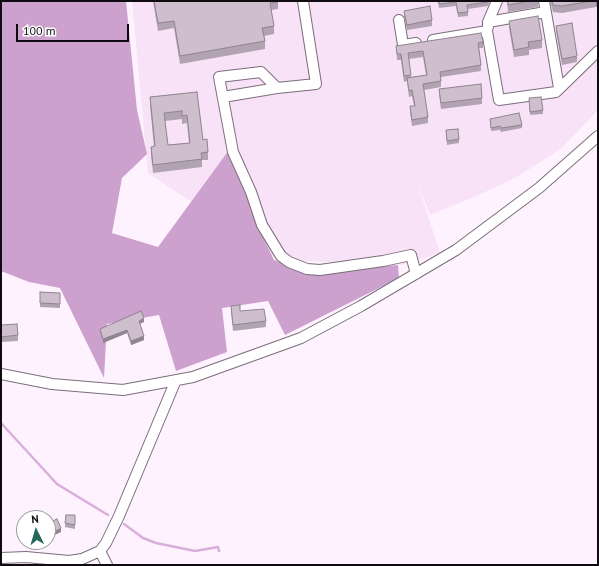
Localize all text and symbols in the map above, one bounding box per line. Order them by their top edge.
scale bar [18,16,131,42]
text: 100 m [23,23,56,38]
north arrow [16,510,56,550]
text: N [31,512,39,526]

